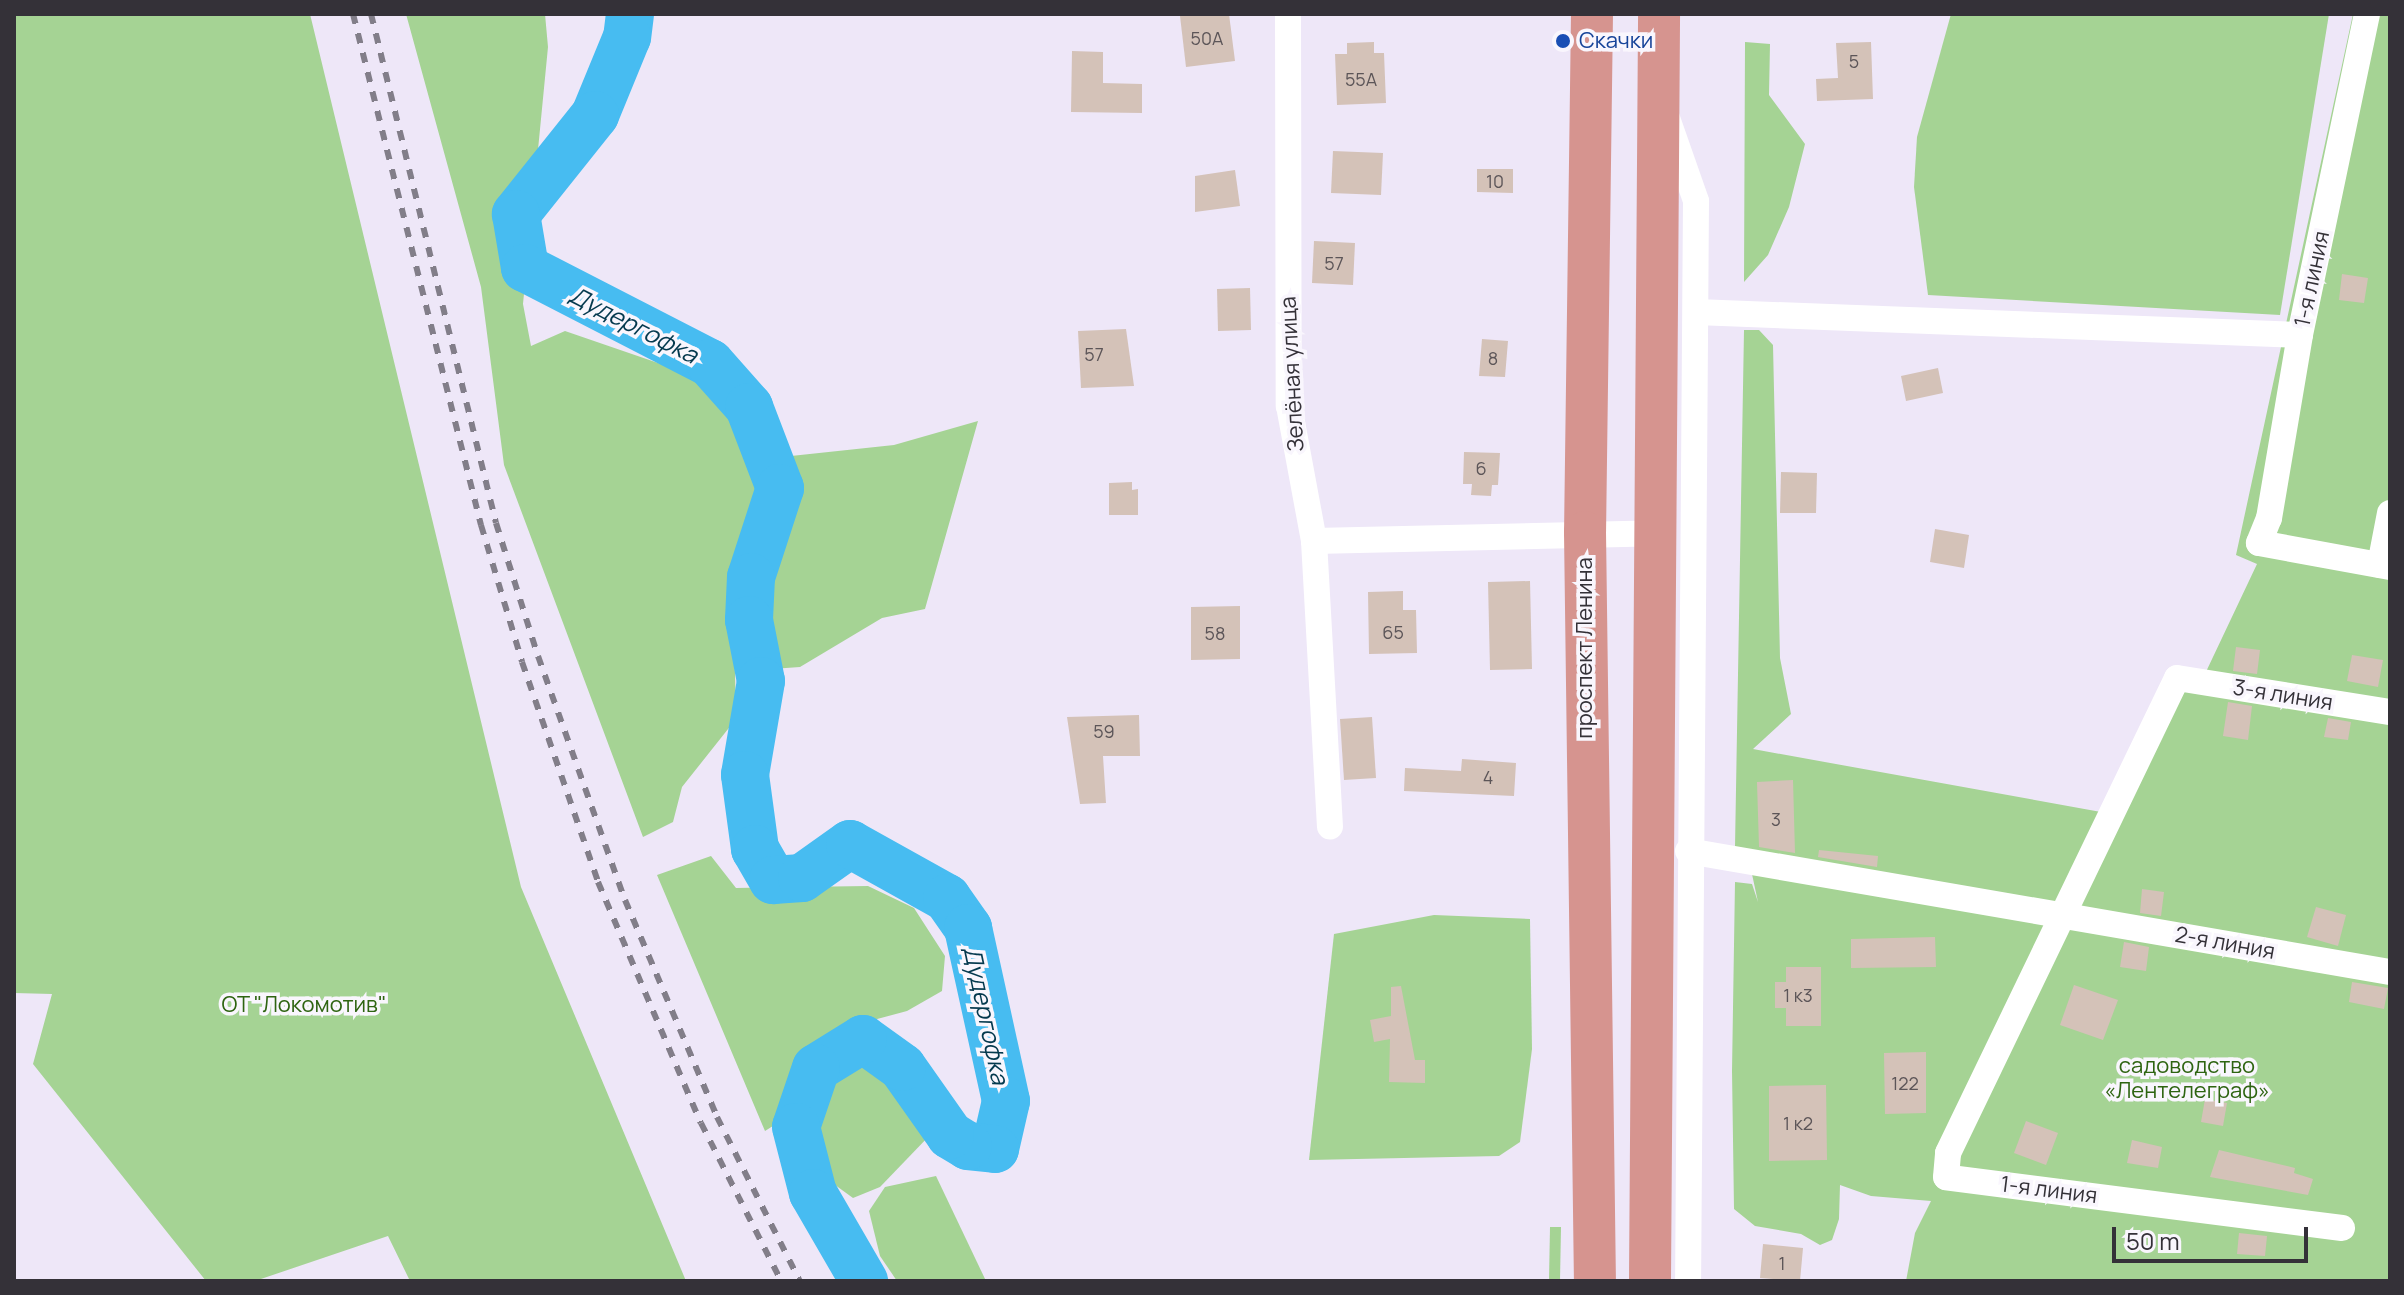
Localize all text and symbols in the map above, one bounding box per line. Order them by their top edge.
house number: 50А [1191,27,1223,49]
place label: Скачки [1579,28,1653,54]
marker: Скачки [1554,32,1572,50]
house number: 5 [1849,50,1859,72]
house number: 55А [1345,68,1377,90]
house number: 10 [1486,170,1504,192]
street label: 1-я линия [2289,229,2335,329]
house number: 57 [1324,252,1344,274]
water label: Дудергофка [565,279,703,369]
street label: Зелёная улица [1275,296,1309,452]
house number: 57 [1084,343,1104,365]
house number: 8 [1488,347,1498,369]
house number: 6 [1475,457,1487,479]
street label: проспект Ленина [1572,557,1598,739]
house number: 65 [1382,621,1404,643]
house number: 58 [1205,622,1225,644]
street label: 3-я линия [2231,674,2335,716]
house number: 59 [1093,720,1115,742]
house number: 4 [1483,766,1493,788]
house number: 3 [1771,808,1781,830]
street label: 2-я линия [2173,921,2277,965]
water label: Дудергофка [958,943,1016,1087]
house number: 1 к3 [1783,984,1813,1006]
park label: ОТ "Локомотив" [221,992,387,1018]
park label: садоводство «Лентелеграф» [2104,1052,2270,1104]
house number: 122 [1891,1072,1919,1094]
house number: 1 к2 [1783,1112,1813,1134]
street label: 1-я линия [1999,1171,2099,1209]
scale bar [2116,1211,2312,1261]
text: 50 m [2126,1224,2180,1257]
house number: 1 [1778,1252,1786,1274]

